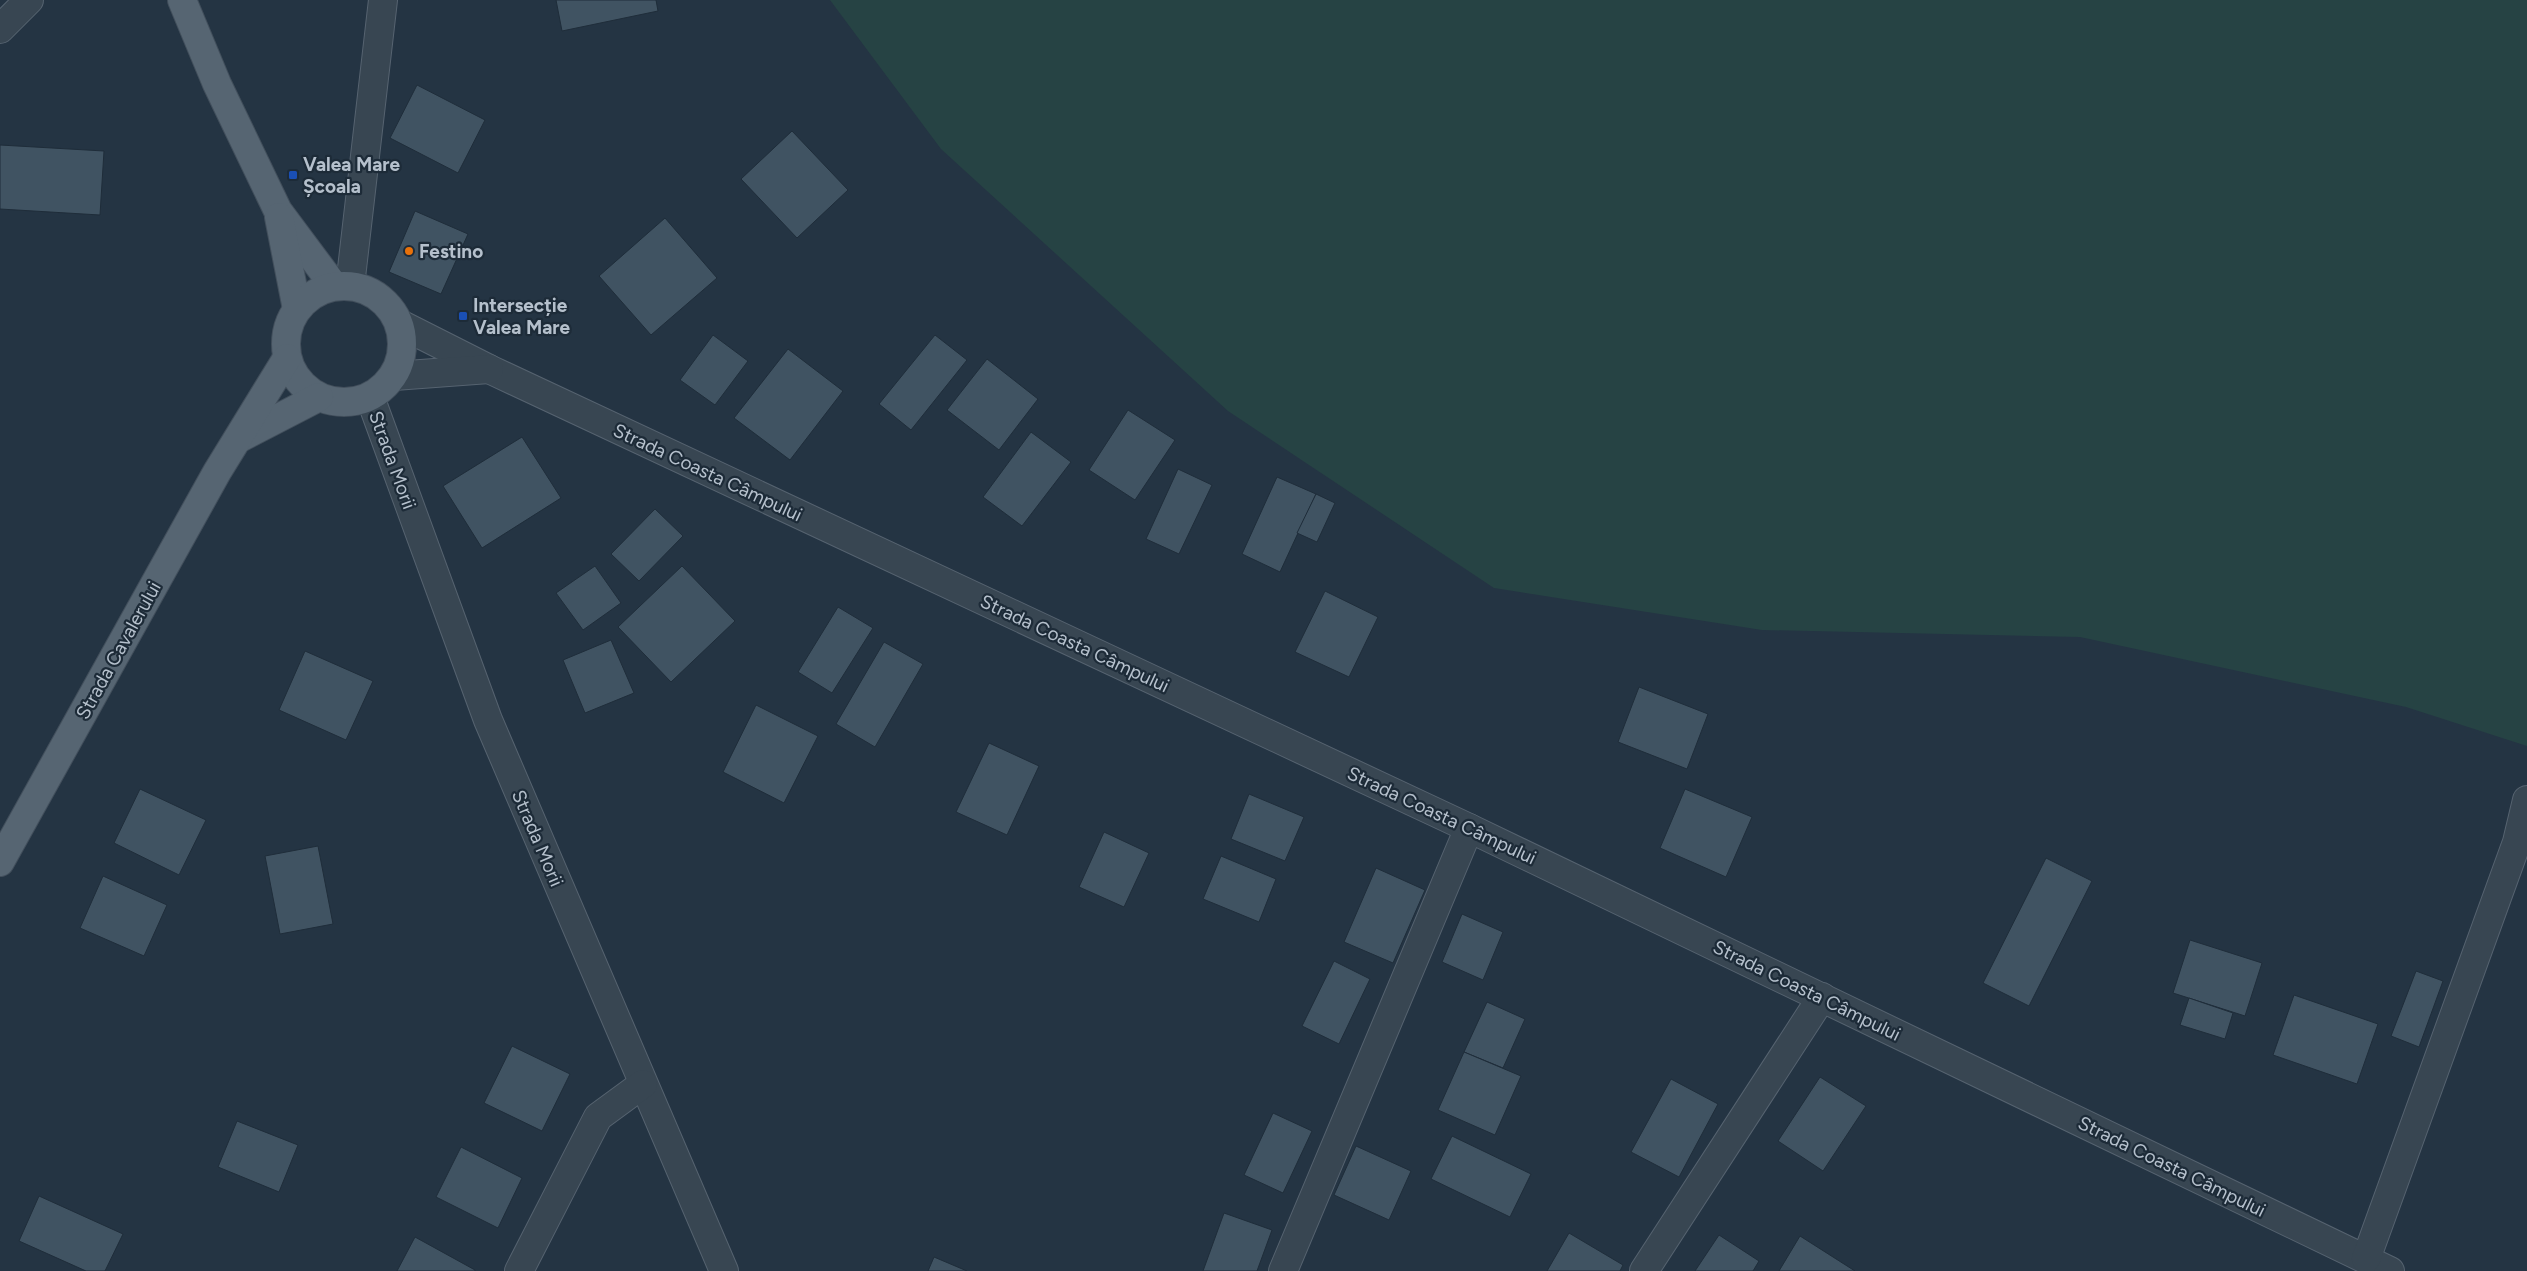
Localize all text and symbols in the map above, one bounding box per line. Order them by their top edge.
place label: Valea Mare Școala [303,153,401,198]
marker: Valea Mare Școala [287,169,299,181]
place label: Festino [419,240,483,263]
marker: Festino [403,245,415,257]
place label: Intersecție Valea Mare [473,294,571,339]
marker: Intersecție Valea Mare [457,310,469,322]
street label: Strada Morii [364,408,421,512]
street label: Strada Coasta Câmpului [610,419,806,526]
street label: Strada Cavalerului [71,577,166,723]
street label: Strada Coasta Câmpului [977,590,1173,697]
street label: Strada Coasta Câmpului [1344,762,1540,869]
street label: Strada Morii [507,786,568,890]
street label: Strada Coasta Câmpului [1709,935,1904,1046]
street label: Strada Coasta Câmpului [2074,1111,2269,1222]

